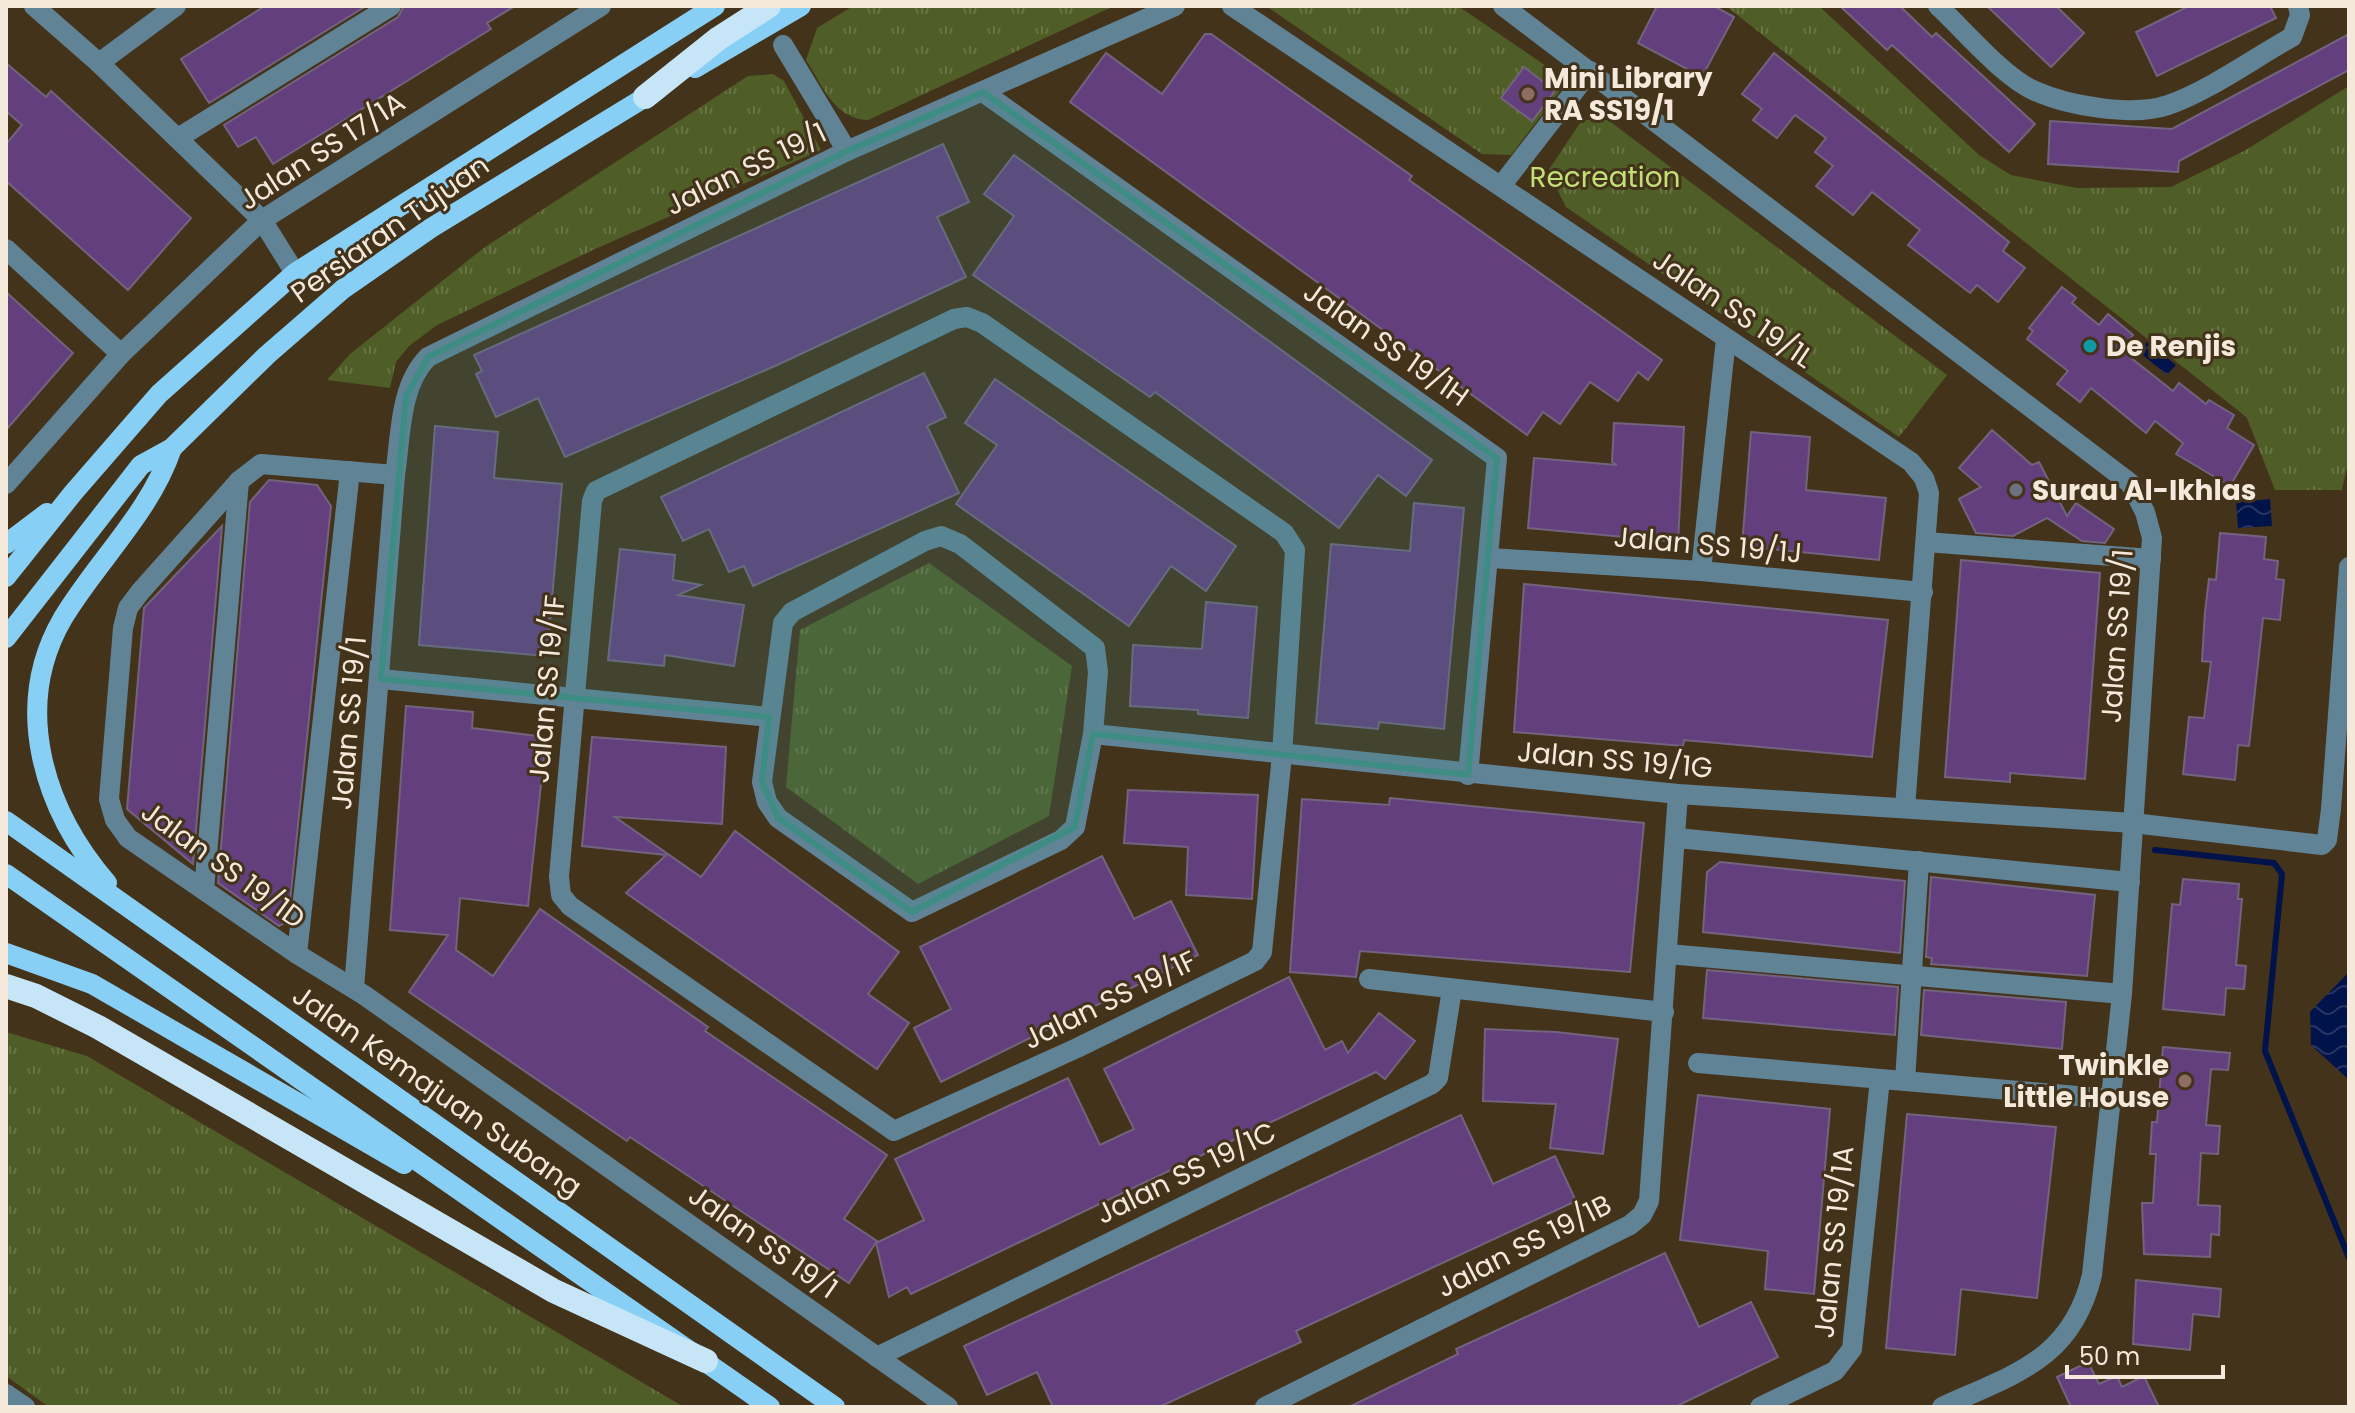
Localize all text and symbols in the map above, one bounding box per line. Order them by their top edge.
place label: Mini Library RA SS19/1 [1544,59,1713,130]
street label: Jalan SS 17/1A [231,83,413,219]
marker: Mini Library RA SS19/1 [1519,85,1537,103]
street label: Jalan SS 19/1 [659,113,833,225]
street label: Persiaran Tujuan [283,146,497,312]
park label: Recreation [1529,158,1681,197]
street label: Jalan SS 19/1L [1645,241,1821,377]
street label: Jalan SS 19/1H [1296,273,1476,415]
place label: De Renjis [2106,327,2236,366]
marker: De Renjis [2081,337,2099,355]
place label: Surau Al-Ikhlas [2032,471,2256,510]
marker: Surau Al-Ikhlas [2007,481,2025,499]
street label: Jalan SS 19/1J [1612,517,1804,573]
street label: Jalan SS 19/1 [2091,548,2143,724]
street label: Jalan SS 19/1F [519,593,575,785]
street label: Jalan SS 19/1 [322,635,376,811]
street label: Jalan SS 19/1G [1516,732,1714,788]
street label: Jalan SS 19/1D [133,792,313,938]
street label: Jalan SS 19/1F [1017,941,1203,1059]
street label: Jalan Kemajuan Subang [284,976,590,1206]
place label: Twinkle Little House [2003,1046,2169,1117]
marker: Twinkle Little House [2176,1072,2194,1090]
street label: Jalan SS 19/1C [1089,1113,1283,1233]
street label: Jalan SS 19/1A [1805,1144,1863,1340]
street label: Jalan SS 19/1 [680,1176,846,1308]
street label: Jalan SS 19/1B [1430,1185,1618,1307]
scale bar [2067,1329,2223,1379]
text: 50 m [2079,1340,2140,1373]

